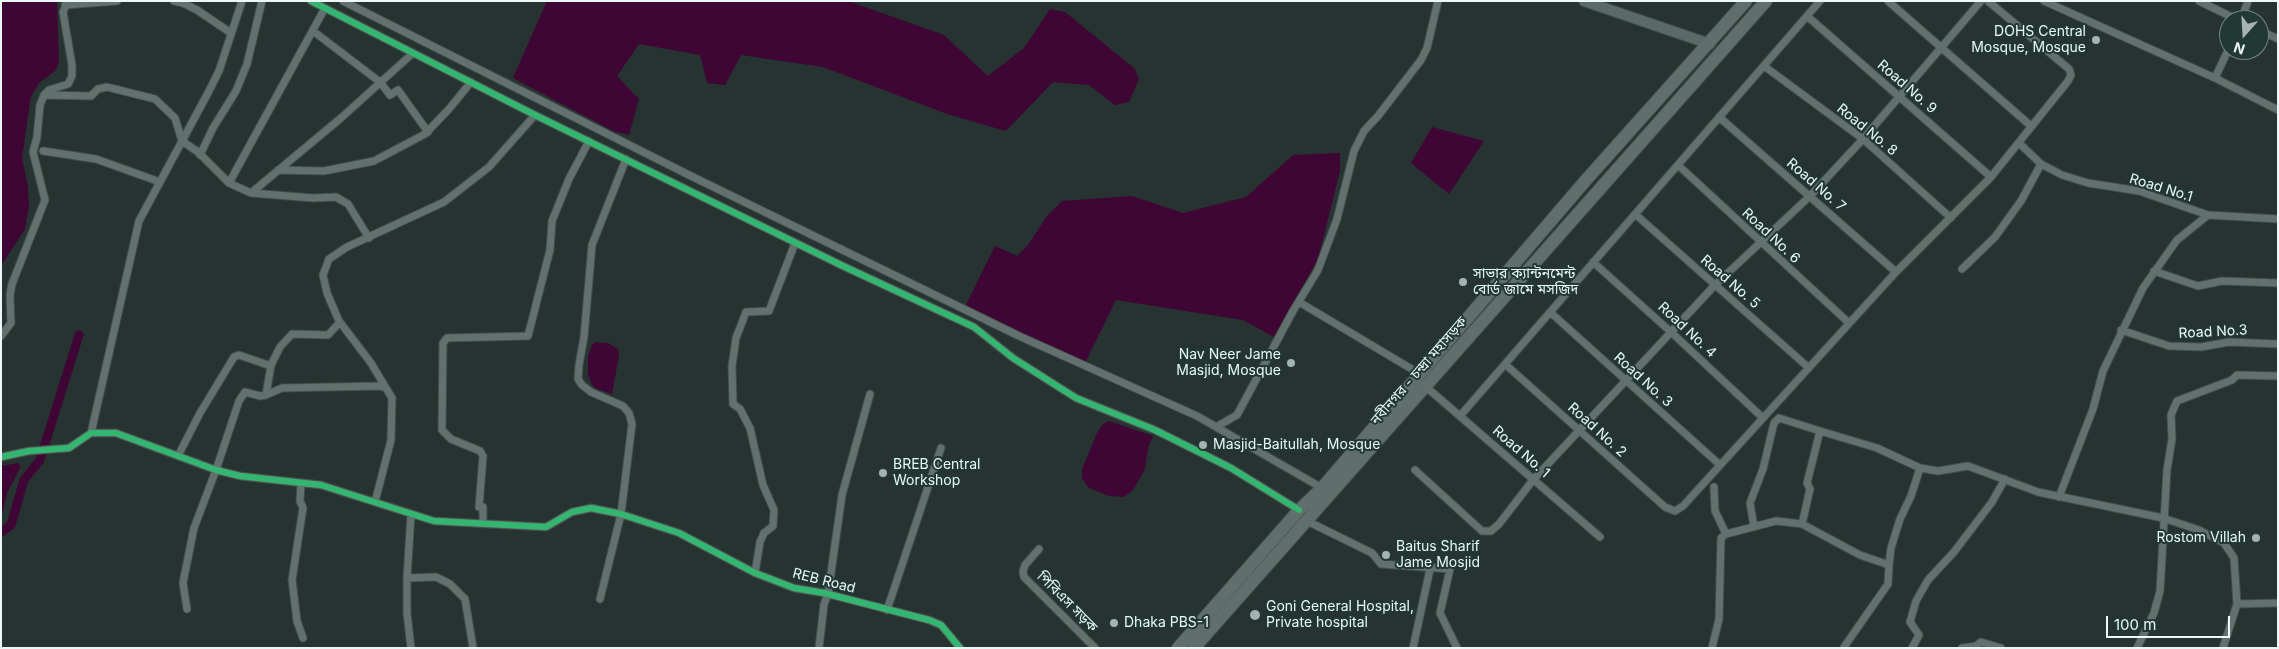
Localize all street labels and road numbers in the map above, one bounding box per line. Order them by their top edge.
street label: Road No. 9 [1874,57,1940,117]
street label: Road No. 8 [1833,100,1901,160]
street label: Road No. 7 [1783,155,1849,215]
street label: Road No.1 [2127,170,2195,206]
street label: Road No. 6 [1738,205,1804,267]
street label: Road No. 5 [1697,252,1763,312]
street label: Road No. 4 [1654,299,1720,361]
street label: নবীনগর - চন্দ্রা মহাসড়ক [1367,314,1471,428]
street label: Road No.3 [2178,322,2248,342]
street label: Road No. 3 [1610,349,1676,411]
street label: Road No. 2 [1564,399,1630,461]
street label: Road No. 1 [1489,423,1553,481]
street label: REB Road [791,565,857,597]
street label: পিবিএস সড়ক [1033,568,1101,636]

